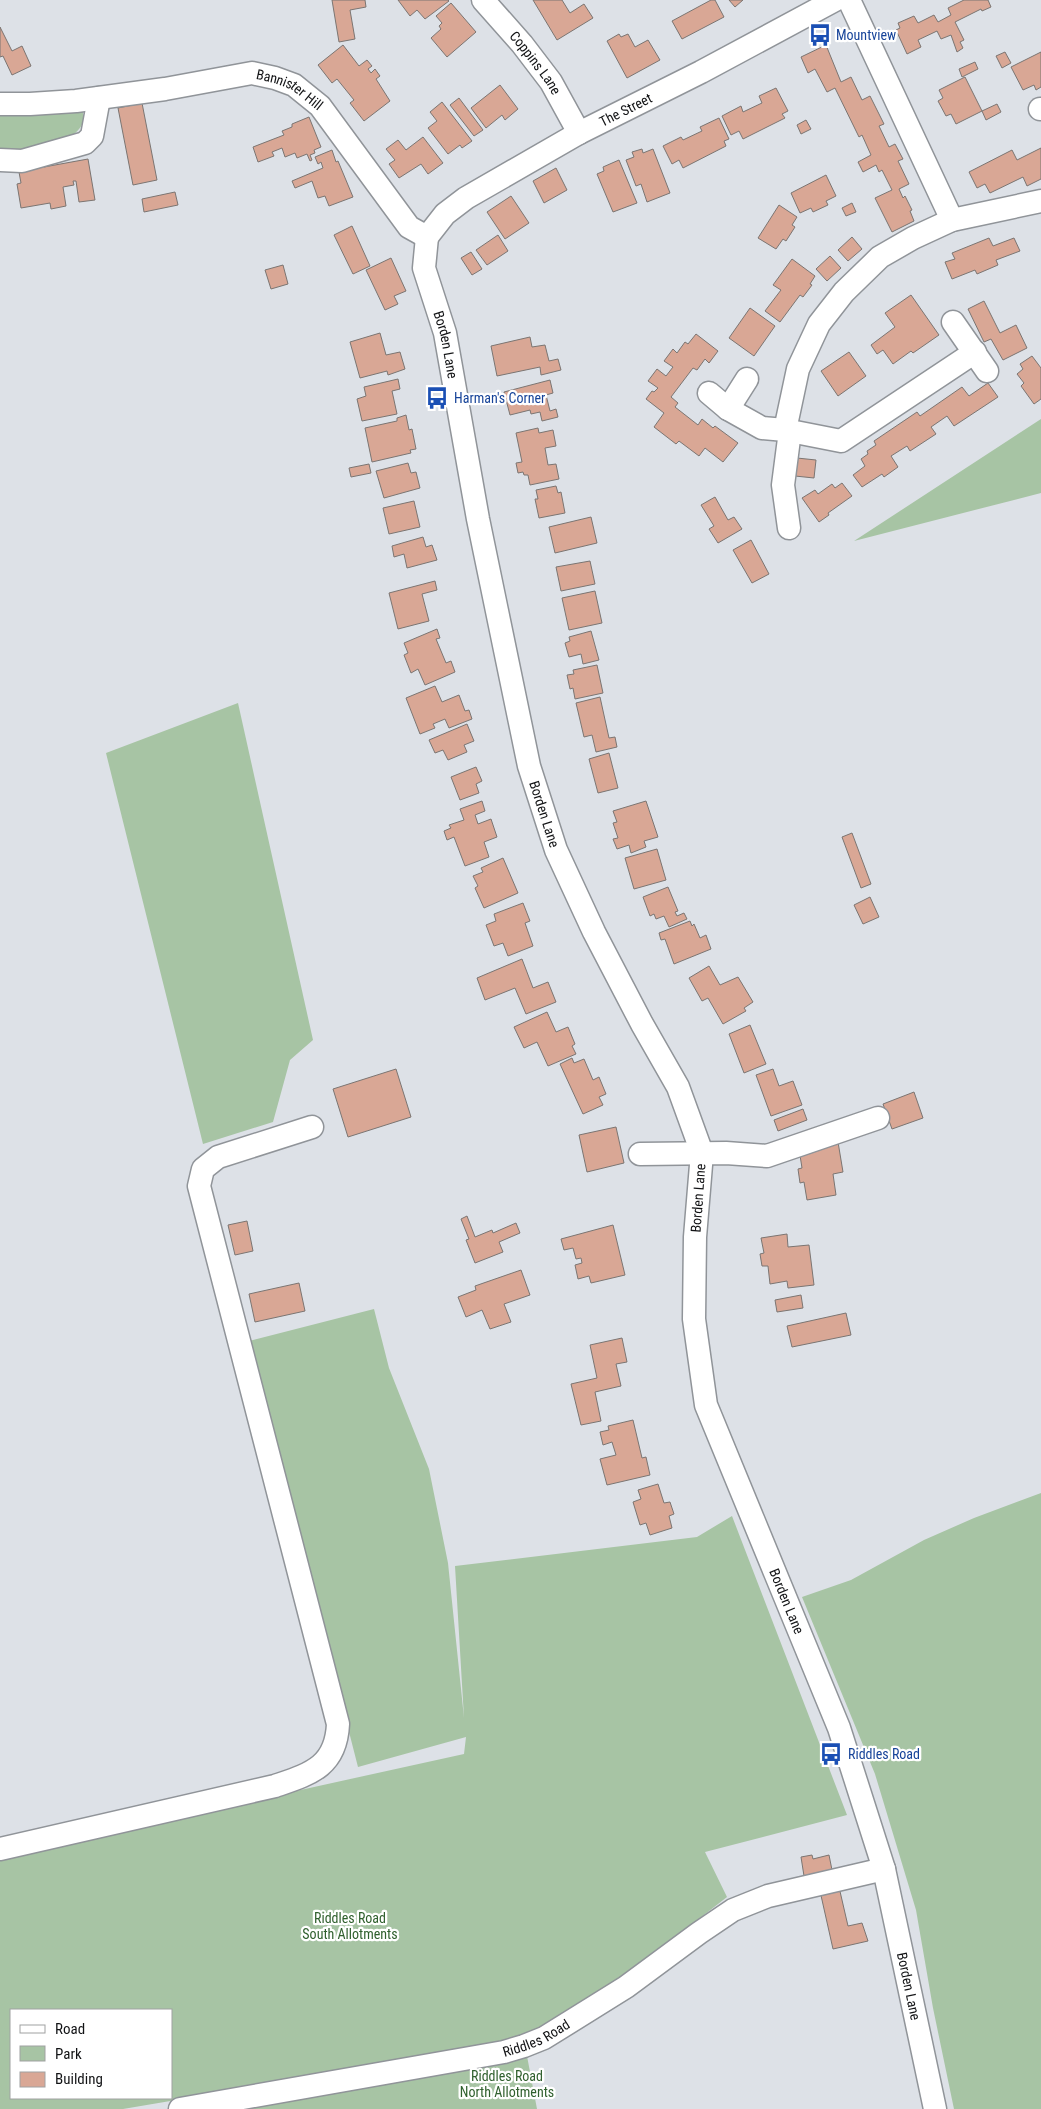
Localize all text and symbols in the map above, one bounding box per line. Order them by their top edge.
bus stop icon: Mountview [807,22,833,48]
place label: Mountview [836,27,896,43]
street label: Coppins Lane [506,28,564,98]
street label: Bannister Hill [255,66,326,113]
street label: The Street [597,90,654,130]
street label: Borden Lane [430,309,461,380]
bus stop icon: Harman's Corner [424,385,450,411]
place label: Harman's Corner [454,390,545,406]
street label: Borden Lane [526,779,563,850]
street label: Borden Lane [688,1163,708,1233]
street label: Borden Lane [766,1566,807,1637]
bus stop icon: Riddles Road [818,1741,844,1767]
place label: Riddles Road [848,1746,920,1762]
park label: Riddles Road South Allotments [302,1910,398,1942]
street label: Borden Lane [894,1951,924,2022]
legend [10,2009,172,2099]
street label: Riddles Road [501,2016,573,2060]
text: Road [55,2020,85,2038]
text: Park [55,2045,82,2063]
park label: Riddles Road North Allotments [460,2068,554,2100]
text: Building [55,2070,103,2088]

